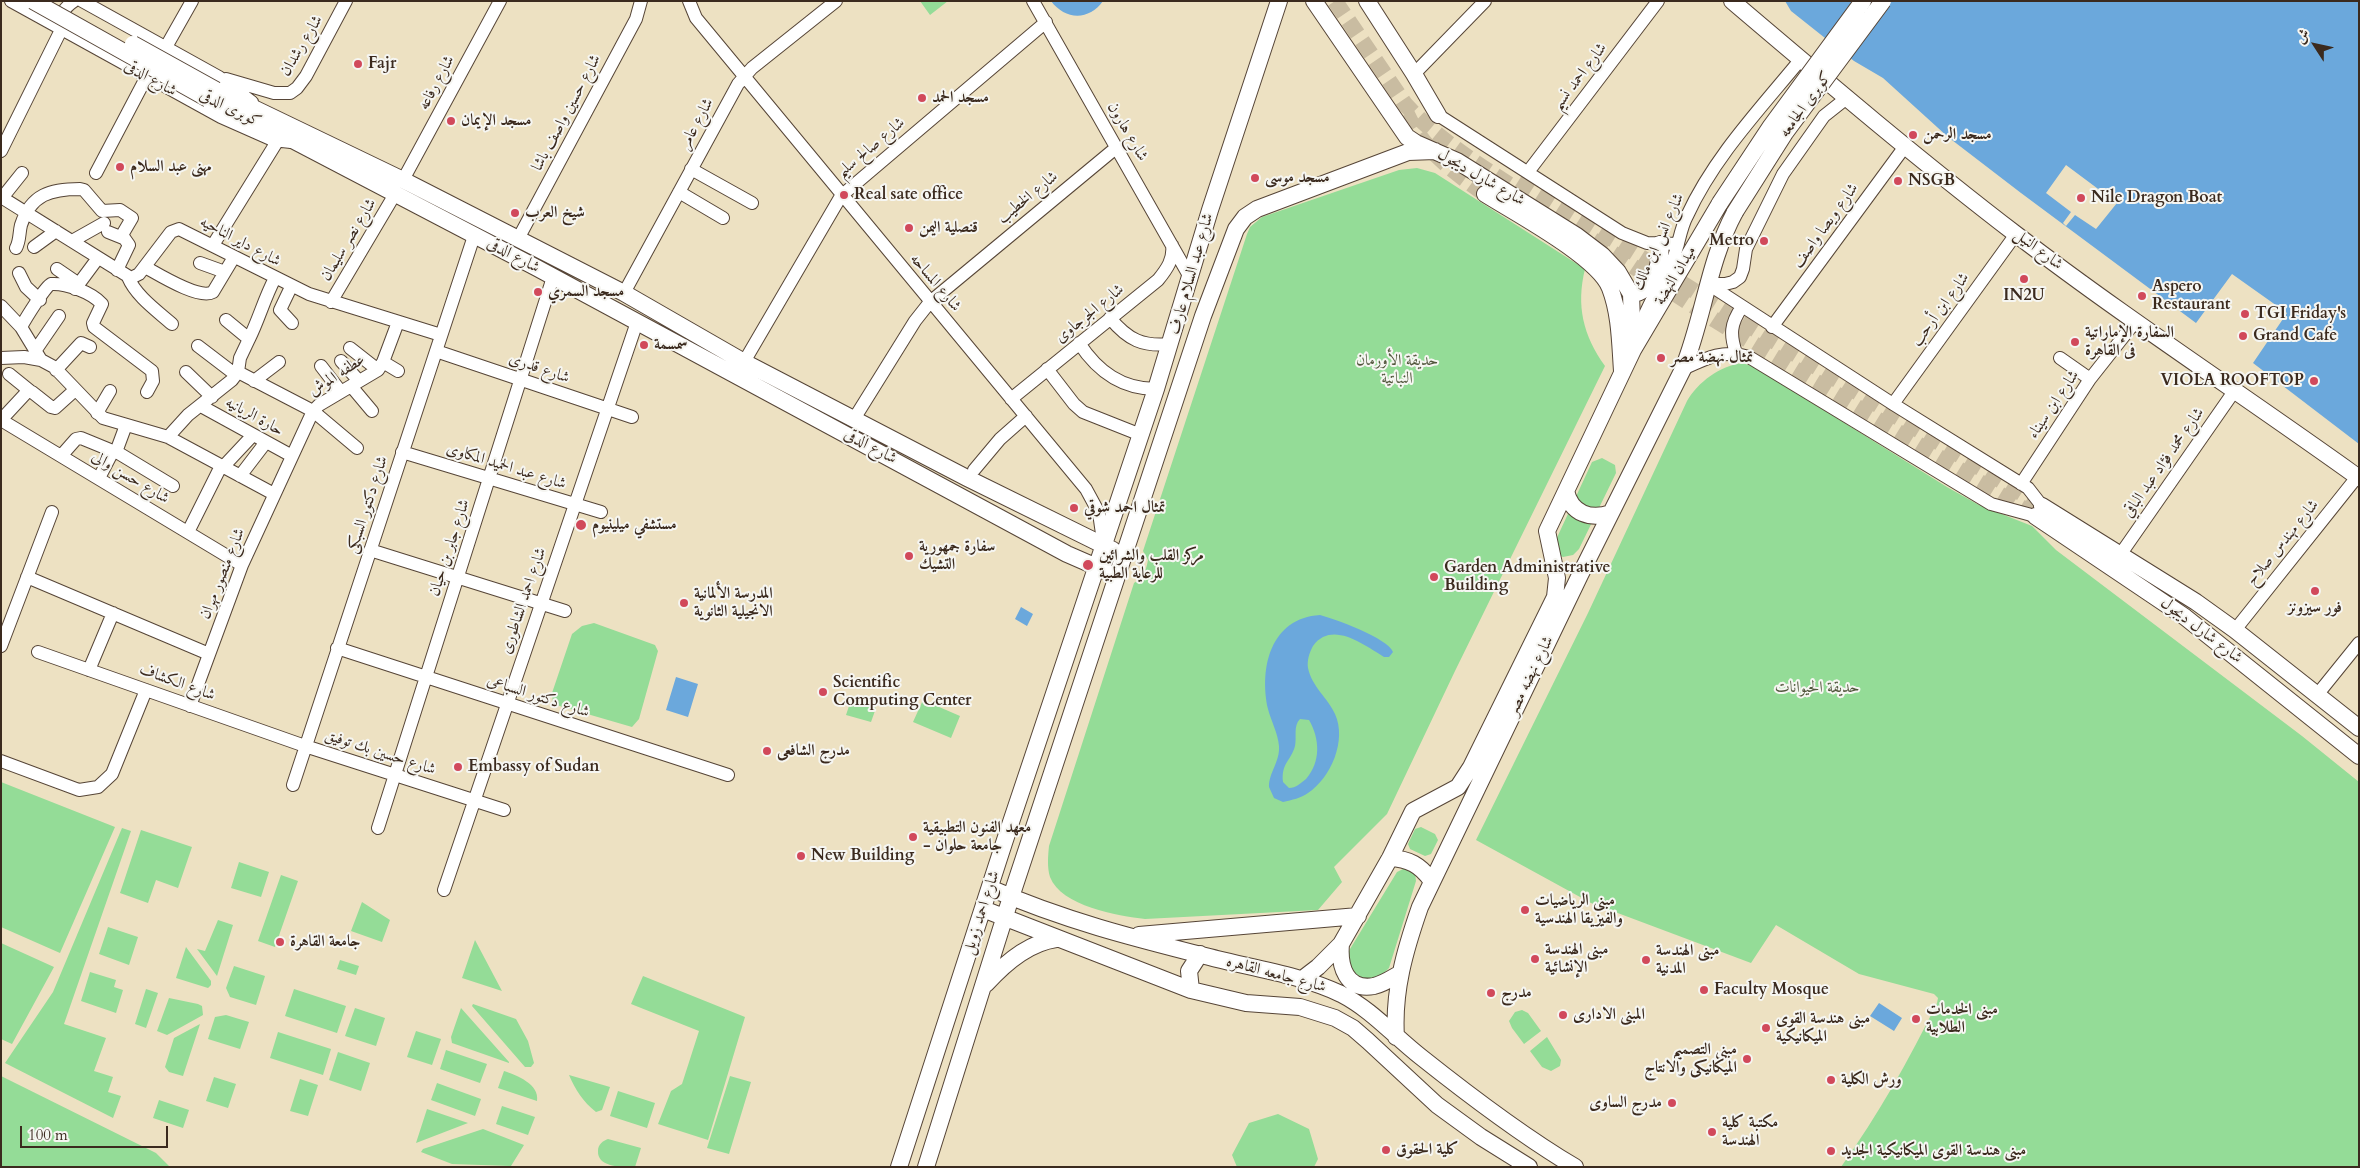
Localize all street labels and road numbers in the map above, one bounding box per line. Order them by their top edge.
street label: شارع رشدان [276,12,328,80]
street label: شارع احمد نسيم [1548,40,1612,114]
street label: شارع رفاعه [415,52,459,114]
street label: شارع حسين واصف باشا [528,52,606,174]
street label: شارع الدقى [120,57,180,101]
street label: كوبرى الجامعه [1776,68,1836,142]
street label: كوبرى الدقى [196,86,264,132]
street label: شارع عامر [676,95,718,153]
street label: شارع هارون [1102,99,1152,165]
street label: شارع صالح سليم [833,114,909,182]
street label: شارع شارل ديجول [1434,145,1528,211]
street label: شارع الخطيب [994,168,1062,228]
street label: شارع ويصا واصف [1789,180,1863,272]
street label: شارع انس ابن مالك [1629,190,1689,294]
street label: شارع نصر سليمان [317,195,381,285]
street label: شارع عبد السلام عارف [1165,211,1219,337]
street label: شارع داير الناحيه [196,213,284,271]
street label: شارع النيل [2010,225,2066,275]
street label: شارع الدقى [483,234,543,278]
street label: ميدان النهضة [1651,243,1701,309]
street label: شارع المساحه [905,250,965,316]
street label: شارع ابن أرحب [1908,269,1974,351]
street label: شارع الجرجاوى [1052,280,1128,348]
street label: شارع قدرى [506,350,572,388]
street label: عطفه الموش [305,351,369,401]
street label: شارع ابن سيناء [2024,367,2084,443]
street label: حارة الريانيه [222,393,286,441]
street label: شارع محمد فؤاد عبد الباقي [2119,404,2209,522]
street label: شارع الدقى [840,425,900,469]
street label: شارع عبد الحميد المكاوى [444,440,568,494]
street label: شارع حسن والى [88,447,172,509]
street label: شارع دكتور السبكى [343,454,393,556]
street label: شارع مهندس صلاح [2243,496,2323,590]
street label: شارع جابر بن حيان [425,497,475,599]
street label: شارع منصور مهران [196,526,250,622]
street label: شارع احمد الشاطورى [497,545,551,657]
street label: شارع شارل ديجول [2156,594,2246,668]
street label: شارع نهضه مصر [1504,633,1558,719]
street label: شارع الكشاف [137,660,217,706]
street label: شارع دكتور السباعى [484,671,592,723]
street label: شارع حسين بك توفيق [322,726,438,780]
street label: شارع احمد زويل [959,869,1005,957]
street label: شارع جامعه القاهره [1224,952,1328,998]

